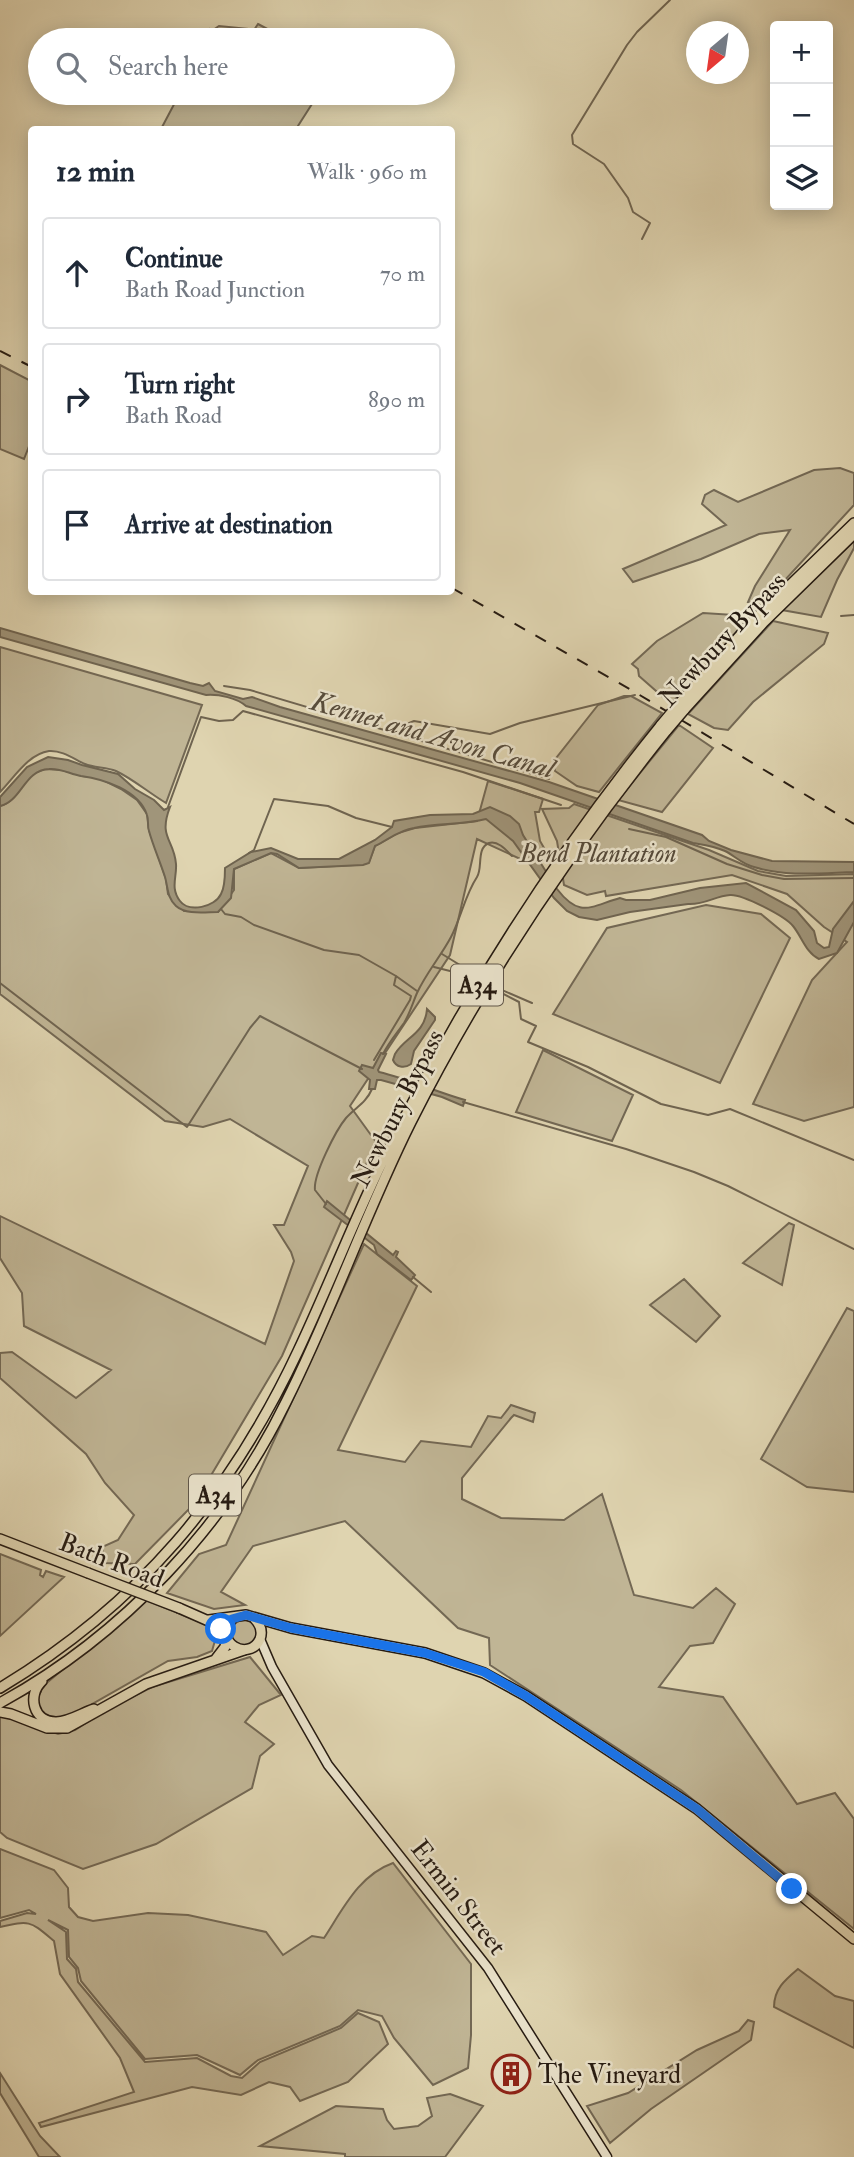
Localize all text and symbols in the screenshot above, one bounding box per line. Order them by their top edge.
north arrow [686,21,749,84]
map controls [770,21,833,210]
button: + [770,21,833,84]
search box [28,28,455,105]
icon: search [52,48,90,86]
text: Search here [108,51,228,83]
button: − [770,84,833,147]
button: layers [770,147,833,210]
text: 12 min [56,153,135,190]
text: Walk · 960 m [307,157,427,186]
text: Continue [125,243,223,275]
icon: ahead [58,254,96,292]
text: 70 m [380,259,425,288]
text: Bath Road Junction [125,275,305,304]
text: Turn right [125,369,235,401]
icon: right [58,380,96,418]
text: 890 m [368,385,425,414]
text: Bath Road [125,401,222,430]
icon: arrive [58,506,96,544]
text: Arrive at destination [125,509,333,541]
street label: Newbury Bypass [652,566,794,714]
water label: Kennet and Avon Canal [305,683,561,788]
park label: Bend Plantation [518,838,676,870]
road number: A34 [451,965,503,1006]
street label: Newbury Bypass [345,1024,452,1193]
road number: A34 [189,1475,241,1516]
street label: Bath Road [55,1526,169,1596]
route start [205,1613,236,1644]
street label: Ermin Street [403,1834,513,1961]
route end [776,1873,807,1904]
building icon: The Vineyard [490,2053,532,2095]
place label: The Vineyard [538,2059,681,2091]

